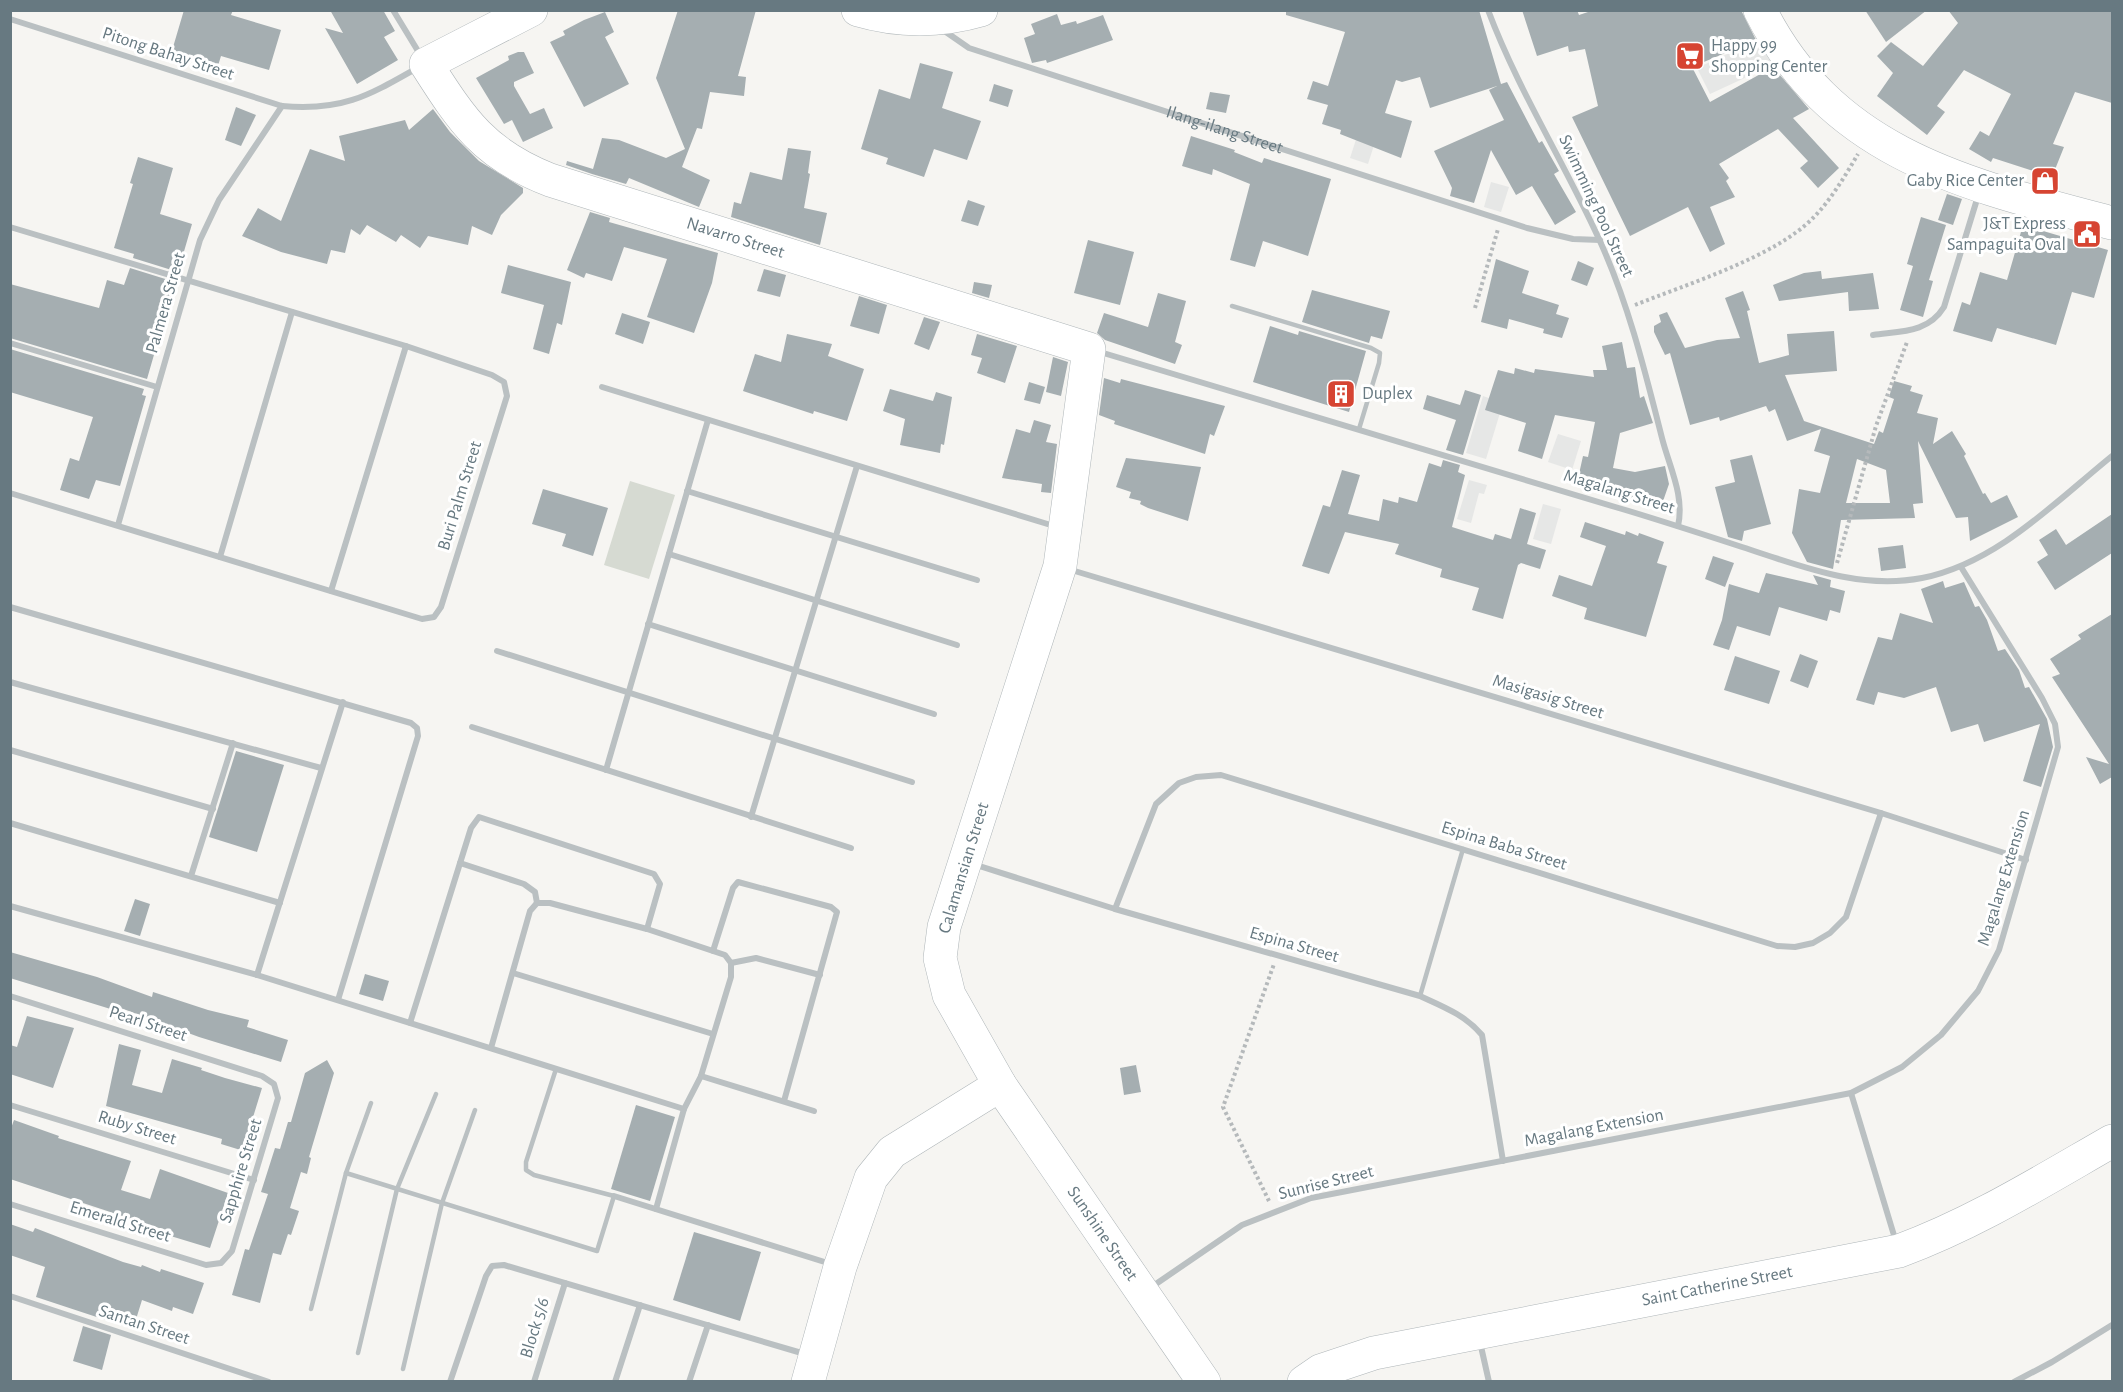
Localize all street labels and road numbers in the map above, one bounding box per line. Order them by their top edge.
street label: Pitong Bahay Street [100,24,236,84]
street label: Ilang-ilang Street [1164,103,1285,158]
street label: Swimming Pool Street [1555,132,1637,280]
street label: Navarro Street [684,214,787,262]
street label: Palmera Street [143,250,189,355]
street label: Buri Palm Street [435,439,485,553]
street label: Magalang Street [1561,467,1677,518]
street label: Masigasig Street [1490,672,1606,723]
street label: Calamansian Street [936,800,993,936]
street label: Magalang Extension [1975,808,2033,948]
street label: Espina Baba Street [1439,818,1569,874]
street label: Espina Street [1247,924,1341,966]
street label: Pearl Street [107,1003,189,1045]
street label: Magalang Extension [1523,1106,1665,1150]
street label: Ruby Street [96,1108,179,1148]
street label: Sapphire Street [217,1117,265,1225]
street label: Sunrise Street [1277,1162,1376,1203]
street label: Sunshine Street [1064,1183,1141,1285]
street label: Emerald Street [68,1198,173,1246]
street label: Saint Catherine Street [1640,1263,1794,1310]
street label: Block 5/6 [517,1296,553,1360]
street label: Santan Street [96,1302,192,1348]

